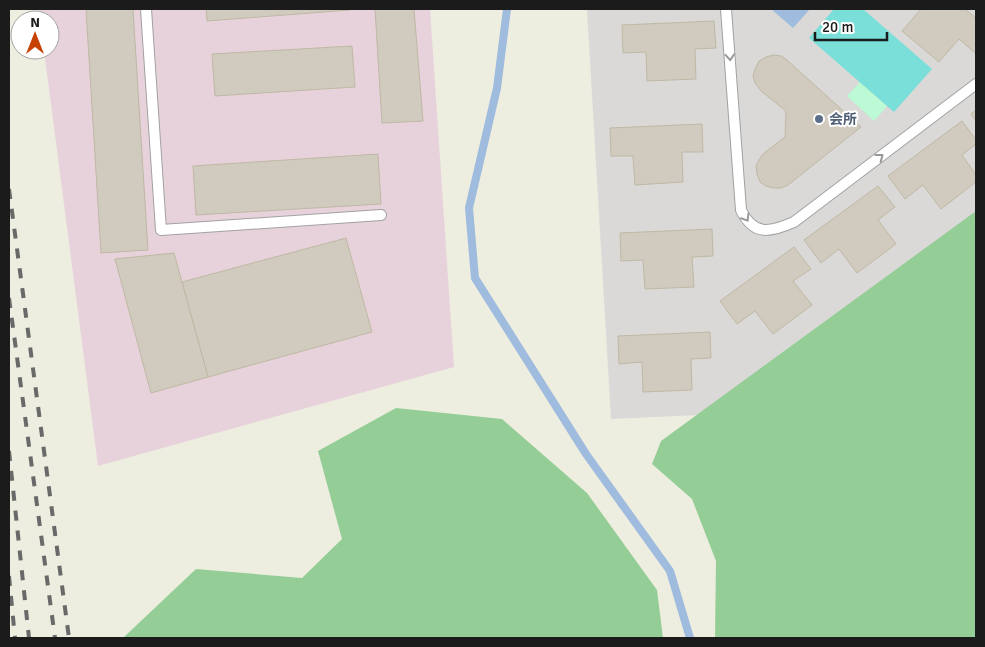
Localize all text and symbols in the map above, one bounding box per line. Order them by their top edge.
north arrow [10,10,60,60]
scale bar [815,10,888,42]
text: N [30,14,40,31]
text: 20 m [822,18,853,36]
one-way arrow [724,54,735,62]
place label: 会所 [829,111,857,128]
marker: 会所 [813,113,825,125]
one-way arrow [874,154,883,162]
one-way arrow [740,213,750,222]

